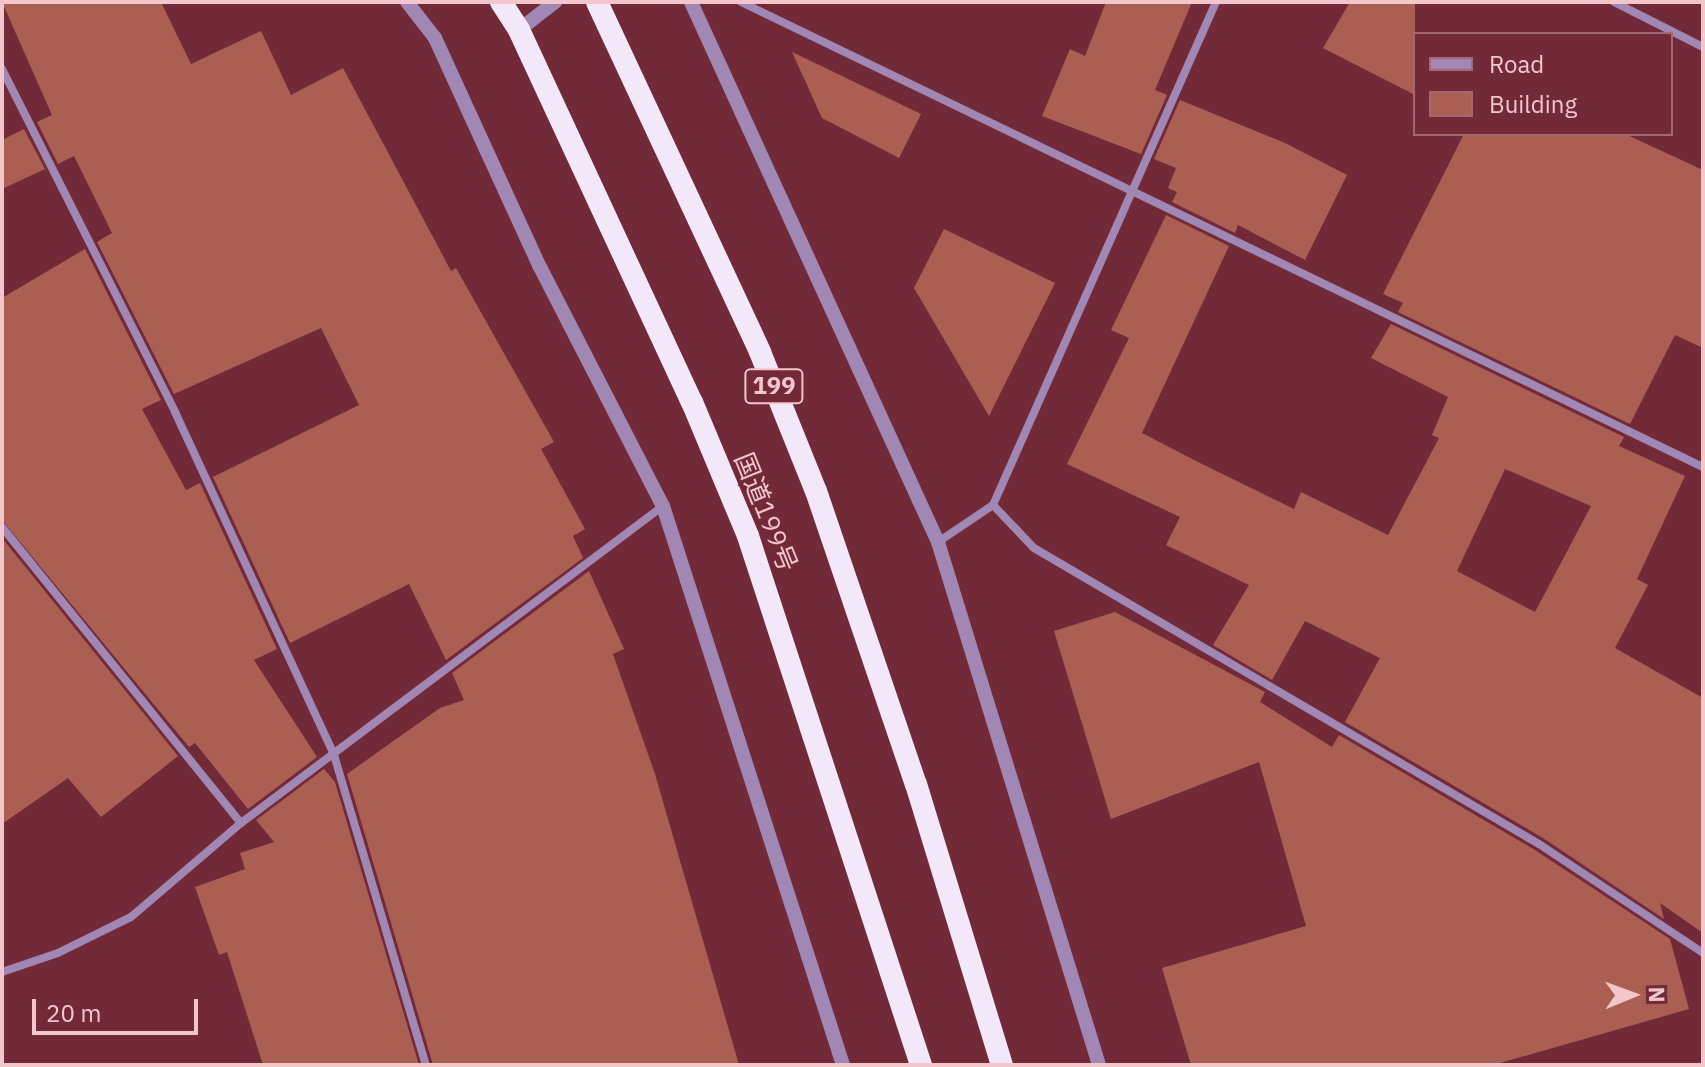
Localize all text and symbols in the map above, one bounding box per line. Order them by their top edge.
legend [1413,32,1673,136]
text: Road [1489,48,1544,80]
text: Building [1489,88,1577,120]
road number: 199 [744,366,804,406]
street label: 国道199号 [728,448,804,576]
north arrow [1593,955,1673,1035]
scale bar [36,983,202,1033]
text: N [1643,986,1672,1003]
text: 20 m [46,997,101,1029]

